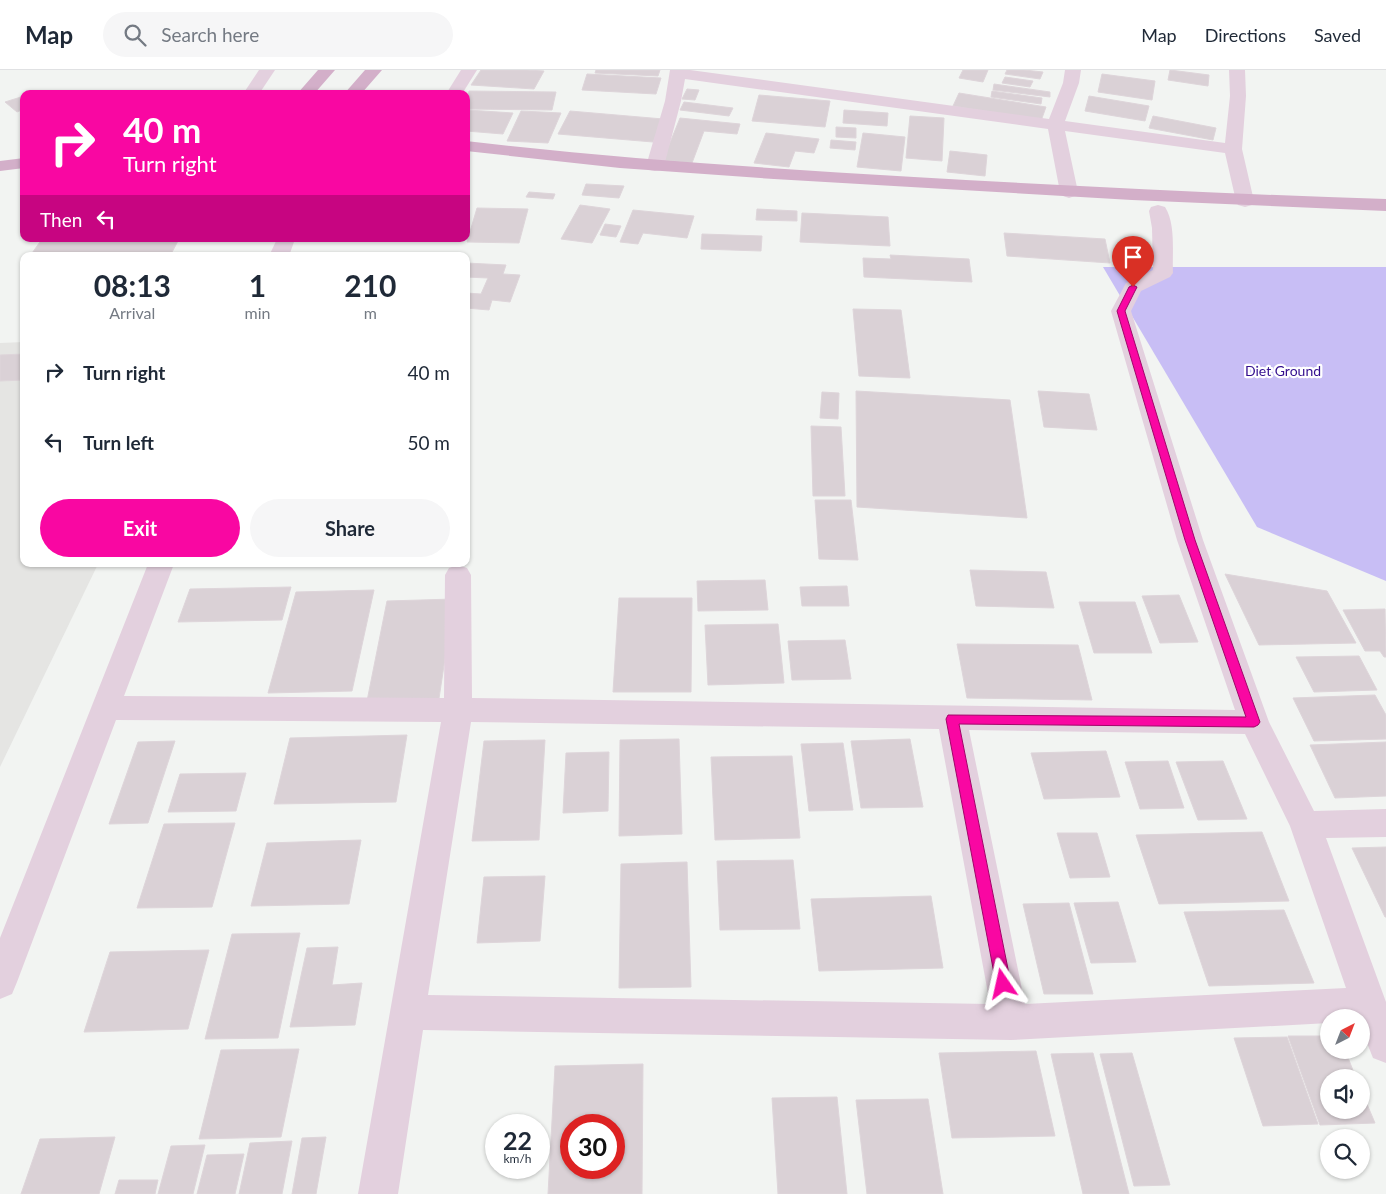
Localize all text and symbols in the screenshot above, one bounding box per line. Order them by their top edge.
search box [103,12,453,57]
text: Map [25,20,73,49]
icon: search [121,21,149,49]
text: Search here [161,23,259,46]
text: Map [1141,24,1177,46]
text: Directions [1205,24,1286,46]
text: Saved [1314,24,1361,46]
text: 40 m [123,108,201,150]
icon: right [40,110,105,175]
text: Turn right [123,150,217,177]
icon: left [92,205,120,233]
text: Then [40,208,82,231]
pin [1112,236,1154,287]
icon: arrive [1119,243,1147,271]
text: 08:13 [94,267,171,303]
text: 1 [249,267,266,303]
text: 210 [344,267,396,303]
text: Arrival [109,303,155,322]
text: min [245,303,271,322]
text: m [364,303,377,322]
icon: right [40,358,68,386]
text: Turn right [83,361,165,384]
text: 40 m [407,361,450,384]
park label: Diet Ground [1245,362,1321,379]
icon: left [40,428,68,456]
text: Turn left [83,431,154,454]
text: 50 m [407,431,450,454]
button: Exit [40,499,240,557]
button: Share [250,499,450,557]
position arrow [976,957,1028,1009]
north arrow [1320,1009,1370,1059]
map controls [1320,1009,1370,1179]
button: sound [1320,1069,1370,1119]
speed limit sign: 30 [560,1114,625,1179]
text: 22 [503,1125,532,1155]
button: search [1320,1129,1370,1179]
text: km/h [503,1151,532,1166]

